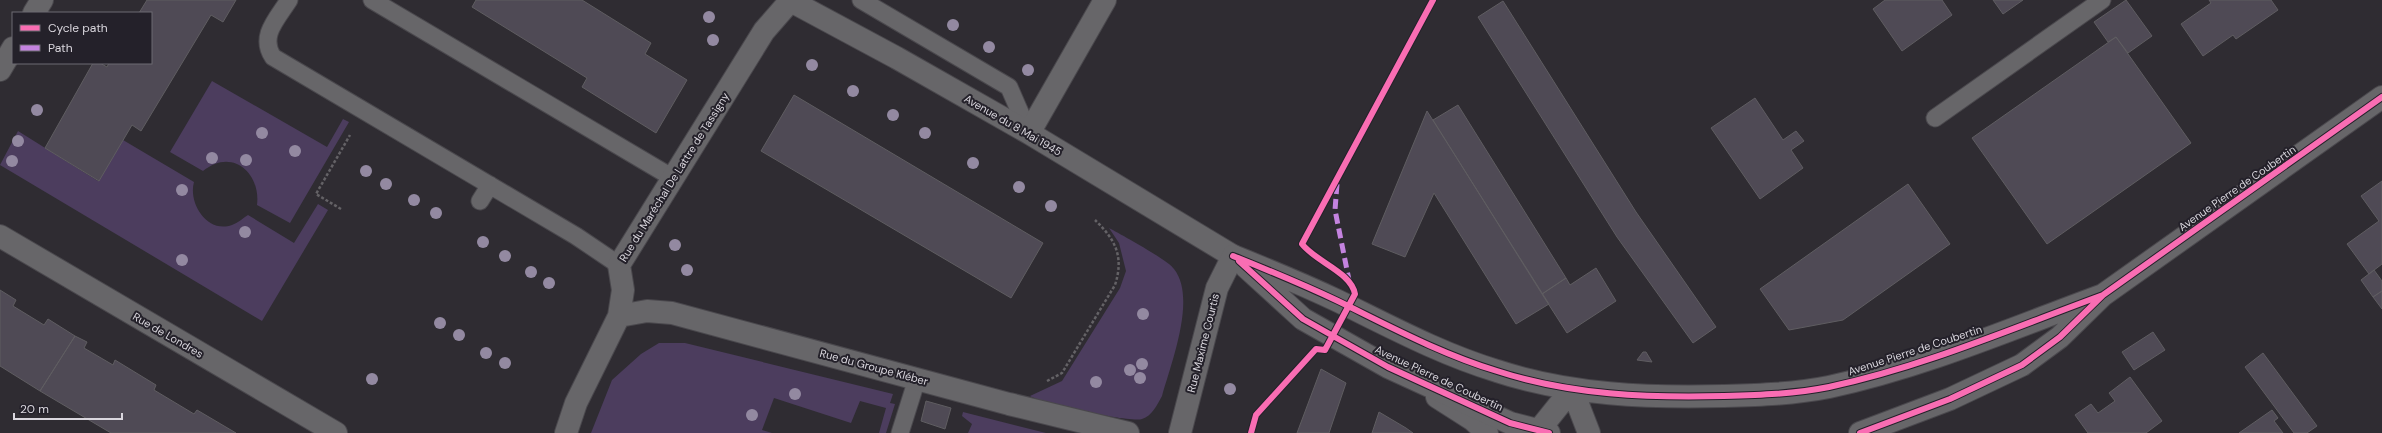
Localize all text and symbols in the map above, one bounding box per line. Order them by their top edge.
legend [12,12,152,64]
text: Cycle path [48,20,108,36]
text: Path [48,40,73,56]
street label: Rue du Maréchal De Lattre de Tassigny [616,90,732,264]
street label: Avenue du 8 Mai 1945 [962,91,1065,159]
street label: Avenue Pierre de Coubertin [2176,142,2298,234]
street label: Rue Maxime Courtis [1184,292,1222,394]
street label: Rue de Londres [130,309,206,361]
street label: Avenue Pierre de Coubertin [1846,322,1984,378]
street label: Avenue Pierre de Coubertin [1373,342,1505,414]
street label: Rue du Groupe Kléber [818,346,930,388]
scale bar [14,395,122,421]
text: 20 m [20,401,49,417]

